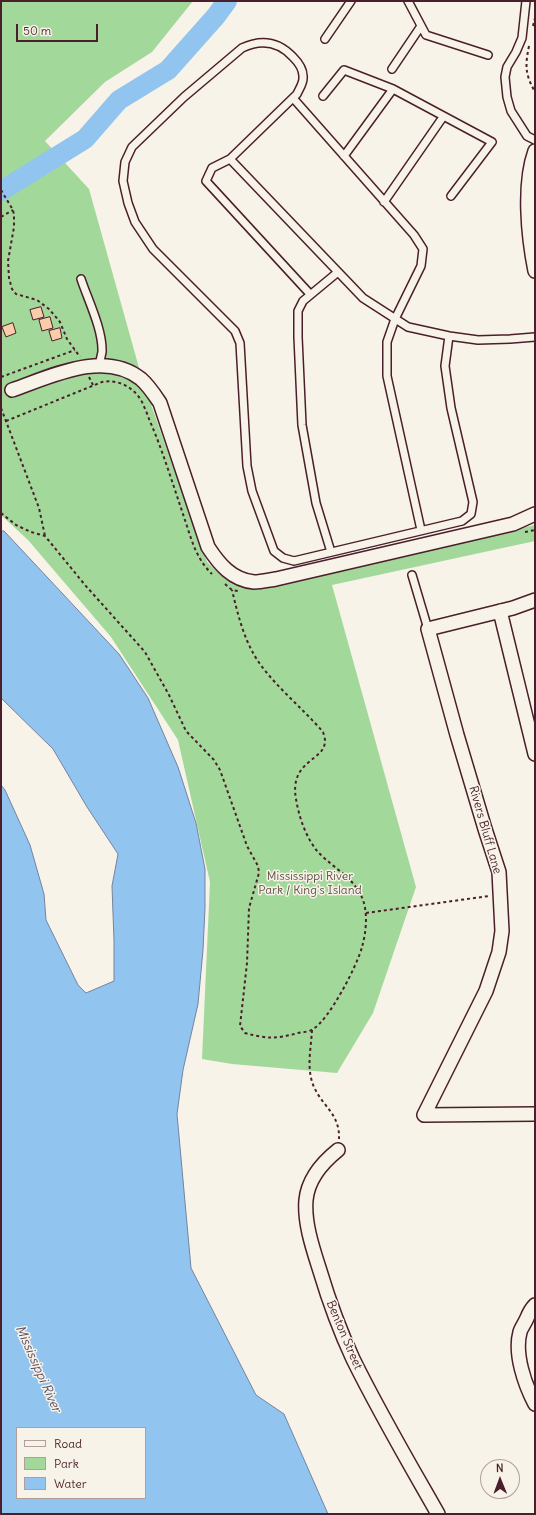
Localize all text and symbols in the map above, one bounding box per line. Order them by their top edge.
scale bar [18,16,100,42]
text: 50 m [23,23,51,38]
street label: Rivers Bluff Lane [466,784,504,876]
park label: Mississippi River Park / King's Island [258,870,362,898]
street label: Benton Street [323,1298,365,1372]
water label: Mississippi River [12,1323,64,1415]
legend [16,1427,146,1499]
text: Road [54,1436,82,1451]
text: Park [54,1456,79,1471]
north arrow [480,1459,520,1499]
text: N [496,1461,504,1475]
text: Water [54,1476,87,1491]

